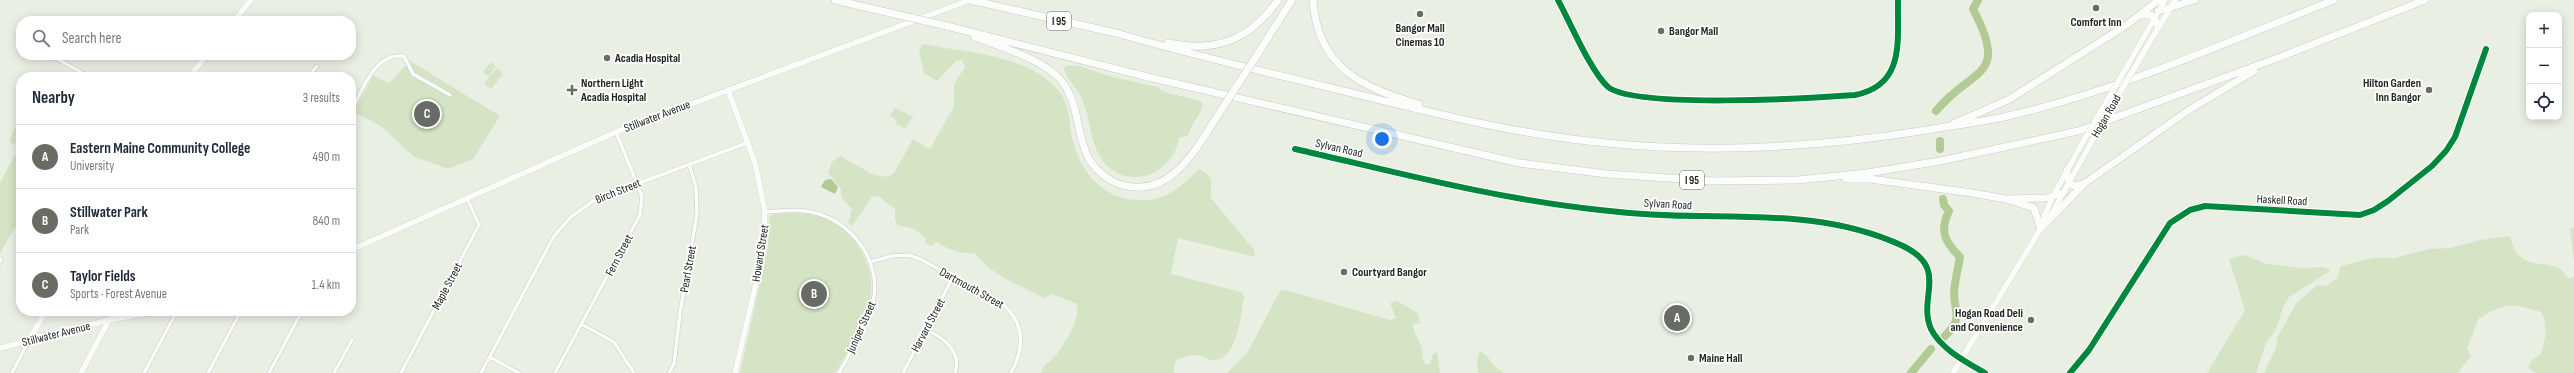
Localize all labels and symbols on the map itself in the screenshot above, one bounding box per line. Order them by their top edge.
marker: Comfort Inn [2091,3,2101,13]
marker: Bangor Mall Cinemas 10 [1415,9,1425,19]
road number: I 95 [1047,12,1071,30]
place label: Comfort Inn [2070,15,2122,30]
place label: Bangor Mall Cinemas 10 [1395,21,1445,50]
place label: Bangor Mall [1669,24,1718,39]
marker: Bangor Mall [1656,26,1666,36]
place label: Acadia Hospital [614,51,680,66]
marker: Acadia Hospital [602,53,612,63]
place label: Northern Light Acadia Hospital [580,76,646,105]
place label: Hilton Garden Inn Bangor [2363,76,2421,105]
marker: Northern Light Acadia Hospital [566,84,578,96]
marker: Hilton Garden Inn Bangor [2424,85,2434,95]
street label: Hogan Road [2088,92,2125,141]
street label: Stillwater Avenue [622,97,693,136]
pin: C [414,99,440,129]
your location [1372,129,1392,149]
street label: Sylvan Road [1314,136,1364,161]
road number: I 95 [1680,171,1704,189]
street label: Birch Street [593,175,644,207]
street label: Haskell Road [2256,192,2308,209]
street label: Sylvan Road [1644,196,1692,213]
street label: Howard Street [749,223,772,283]
street label: Fern Street [602,232,637,279]
street label: Pearl Street [677,244,700,294]
street label: Maple Street [429,260,466,312]
street label: Dartmouth Street [937,265,1007,312]
place label: Courtyard Bangor [1352,265,1427,280]
marker: Courtyard Bangor [1339,267,1349,277]
pin: B [801,279,827,309]
street label: Harvard Street [908,295,949,355]
street label: Juniper Street [843,299,880,356]
pin: A [1664,303,1690,333]
place label: Hogan Road Deli and Convenience [1951,306,2023,335]
marker: Hogan Road Deli and Convenience [2026,315,2036,325]
street label: Stillwater Avenue [20,319,92,350]
place label: Maine Hall [1699,351,1742,366]
marker: Maine Hall [1686,353,1696,363]

